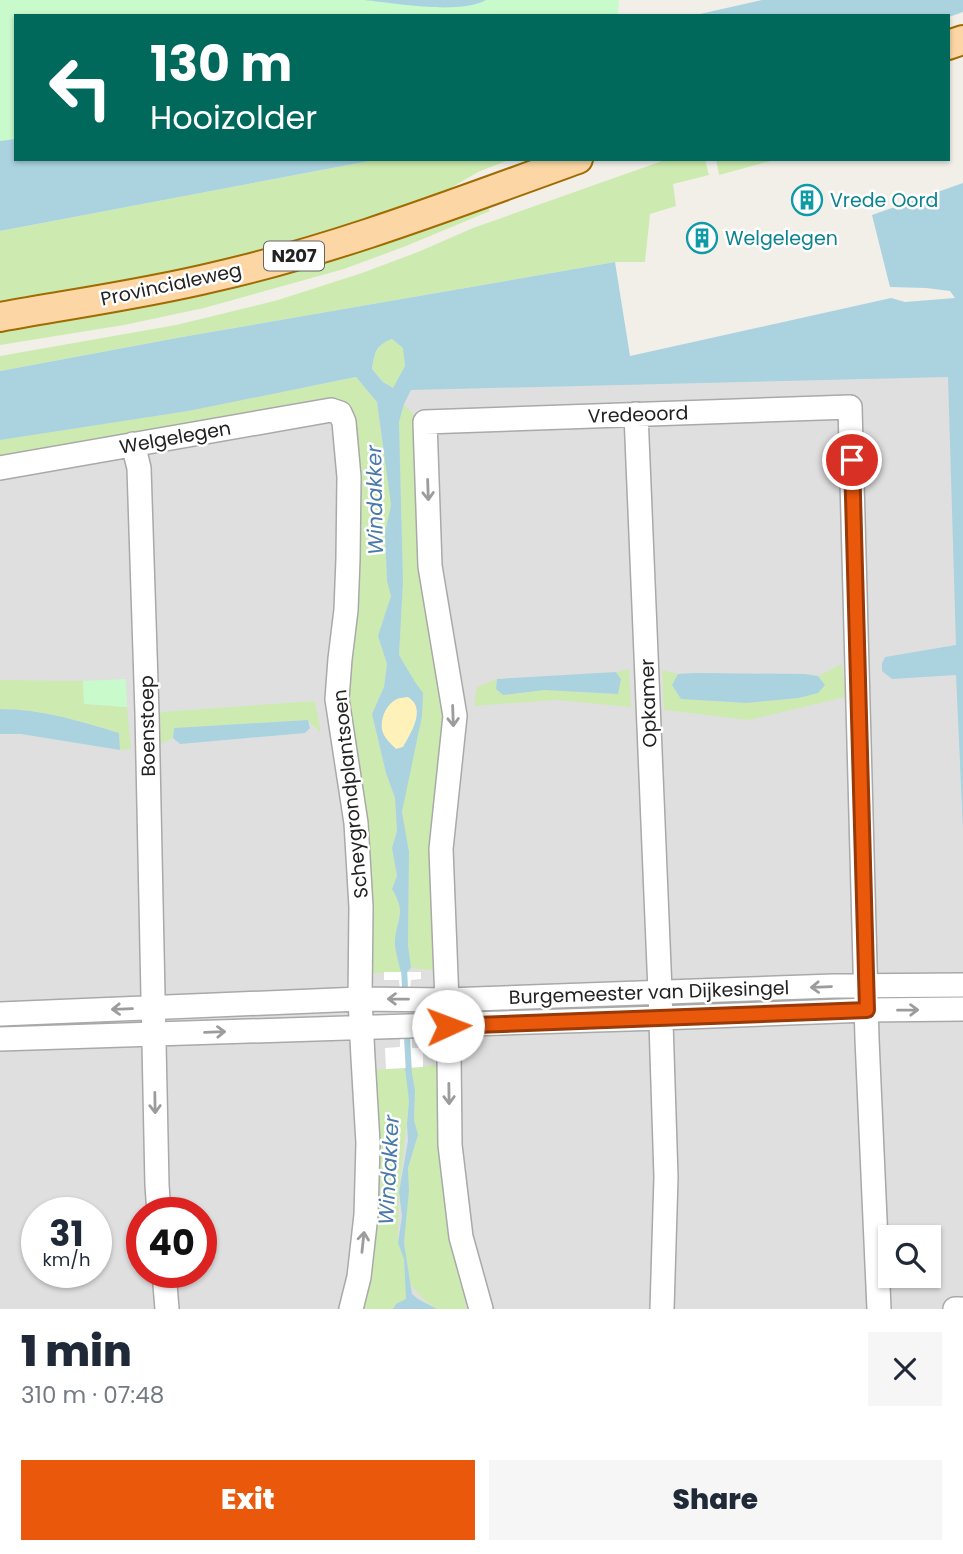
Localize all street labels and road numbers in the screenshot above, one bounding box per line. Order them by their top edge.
road number: N207 [264,242,324,270]
street label: Provincialeweg [98,256,244,313]
street label: Vredeoord [587,399,689,430]
street label: Welgelegen [117,414,233,461]
street label: Opkamer [633,658,664,748]
street label: Boenstoep [133,675,162,777]
street label: Scheygrondplantsoen [326,688,375,900]
street label: Burgemeester van Dijkesingel [508,974,790,1011]

